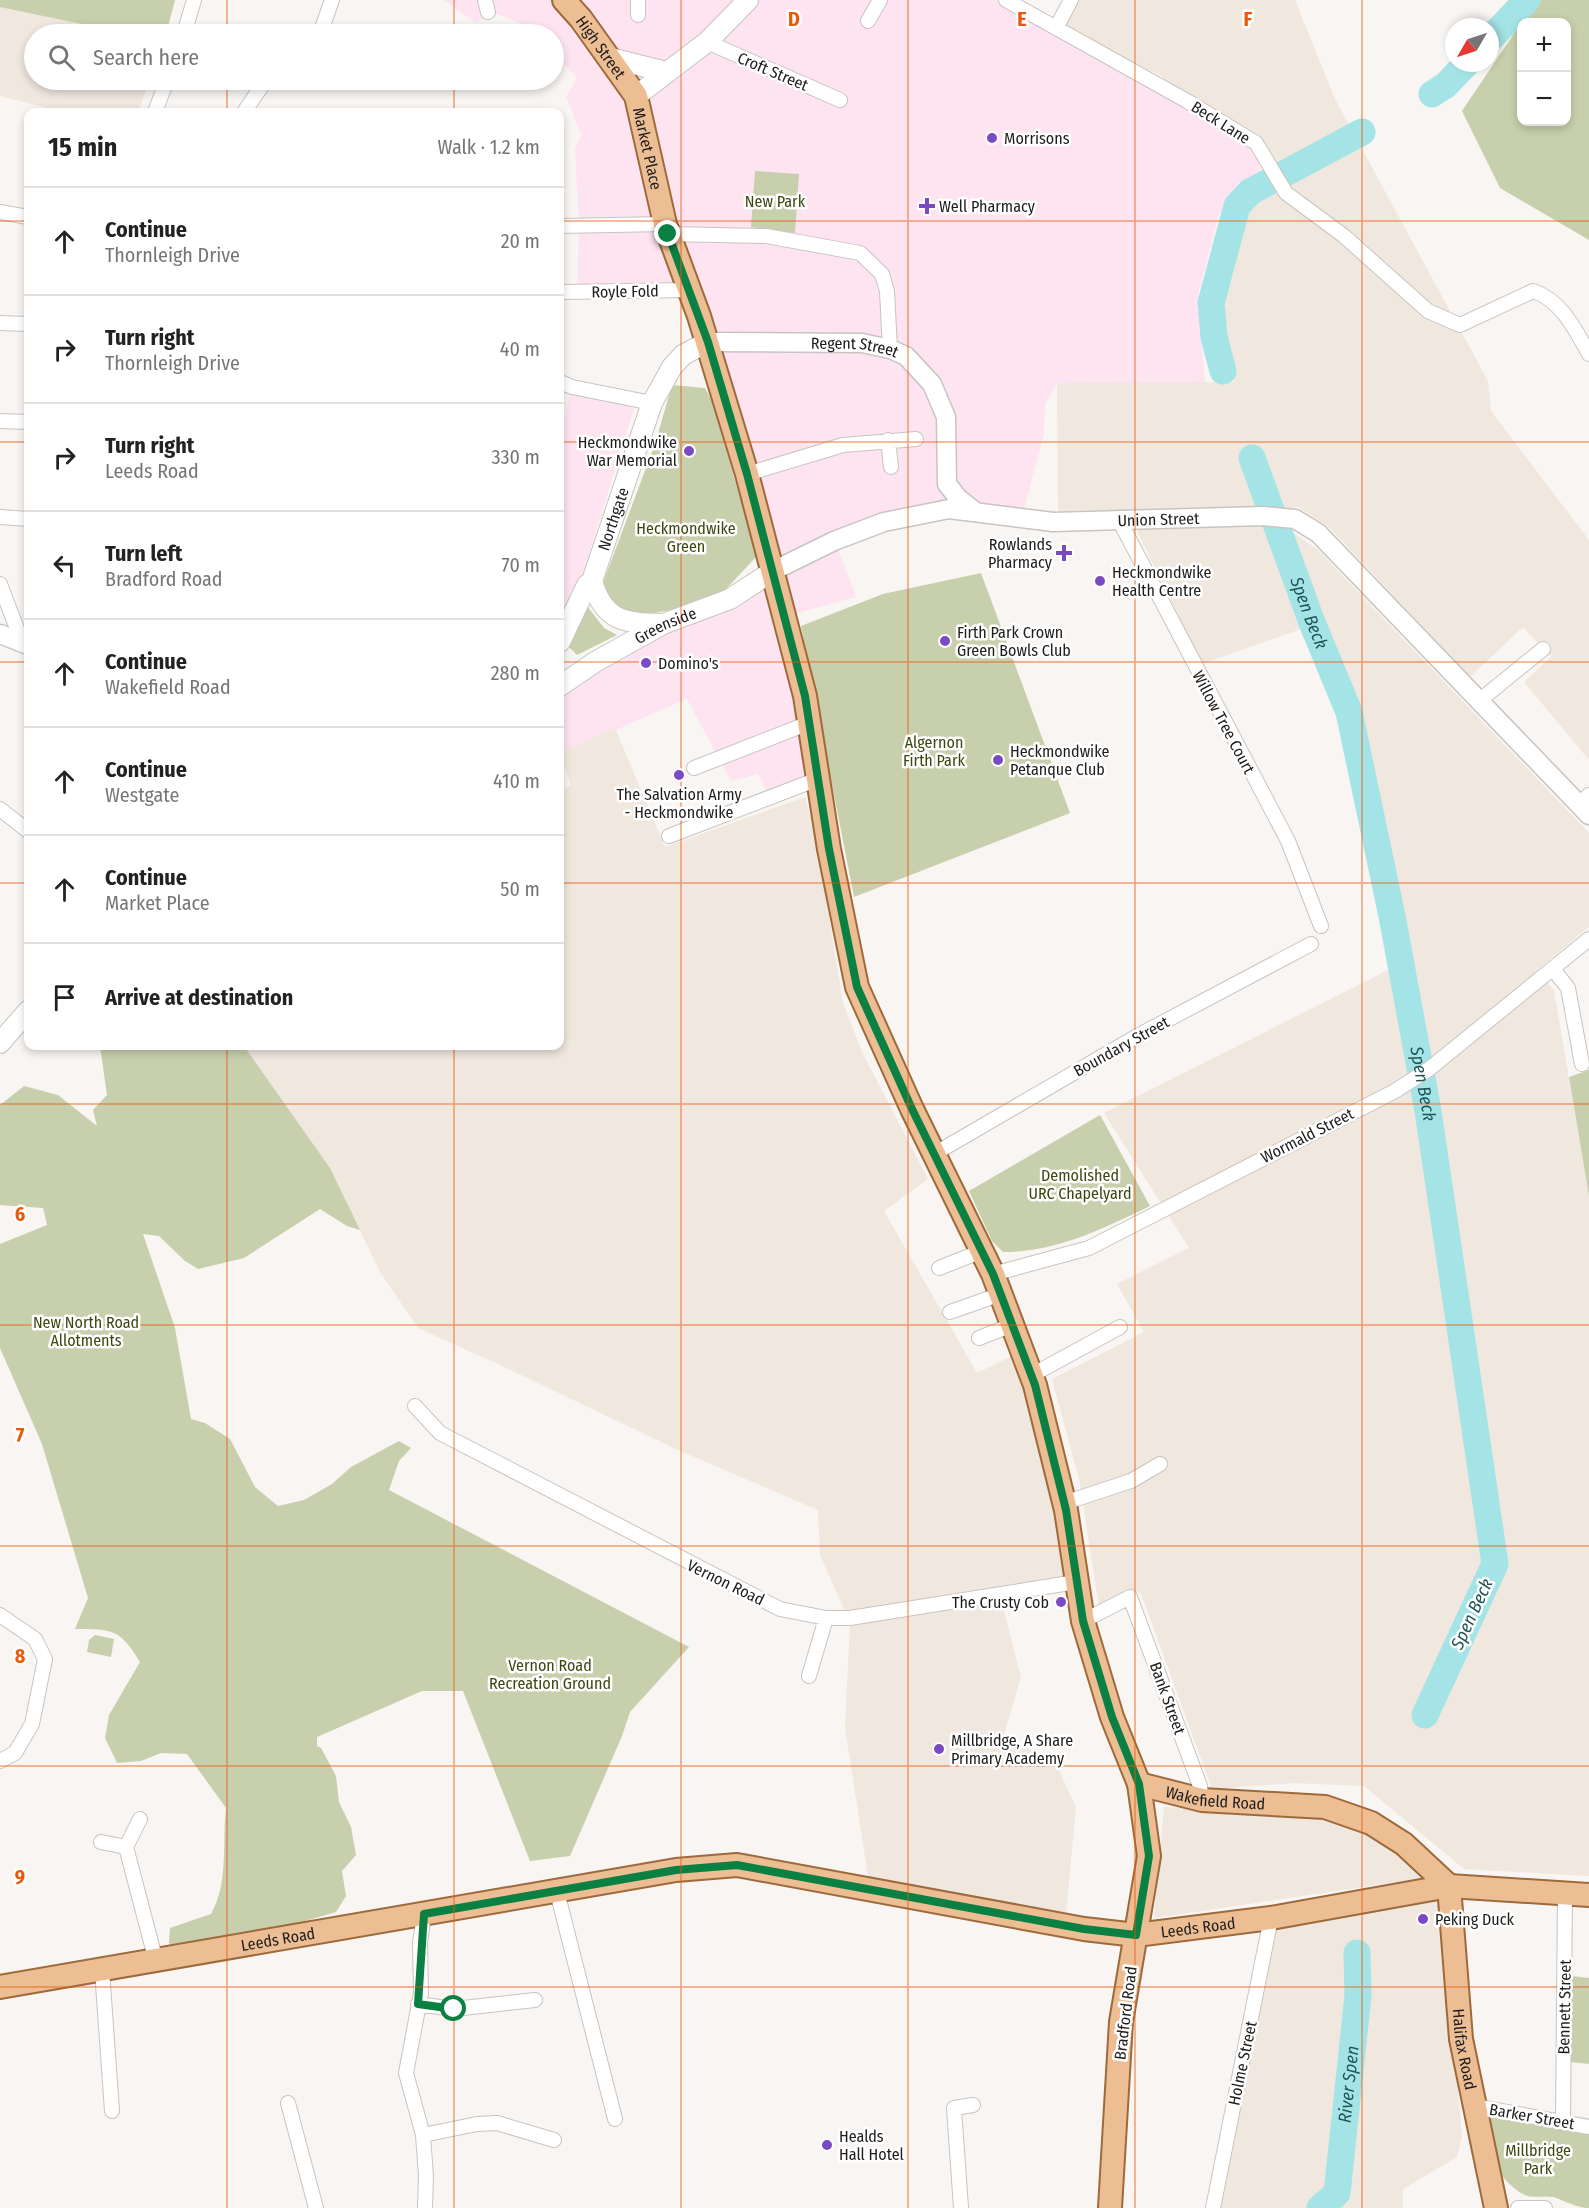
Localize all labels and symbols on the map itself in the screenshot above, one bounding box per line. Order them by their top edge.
text: D [788,7,800,31]
text: E [1017,7,1027,31]
text: F [1244,7,1253,31]
street label: High Street [572,12,630,83]
north arrow [1445,18,1499,72]
street label: Croft Street [735,48,812,95]
street label: Beck Lane [1188,97,1254,148]
street label: Market Place [629,106,666,192]
place label: Morrisons [1004,129,1070,148]
marker: Morrisons [985,131,999,145]
park label: New Park [745,192,806,211]
place label: Well Pharmacy [939,197,1036,216]
marker: Well Pharmacy [920,199,934,213]
route end [654,220,680,246]
street label: Royle Fold [591,281,659,302]
street label: Regent Street [811,334,902,362]
place label: Heckmondwike War Memorial [578,433,677,470]
marker: Heckmondwike War Memorial [682,444,696,458]
street label: Northgate [594,485,633,553]
street label: Union Street [1117,509,1200,530]
park label: Heckmondwike Green [636,519,736,556]
place label: Rowlands Pharmacy [988,535,1053,572]
marker: Rowlands Pharmacy [1057,546,1071,560]
place label: Heckmondwike Health Centre [1112,563,1211,600]
water label: Spen Beck [1285,573,1333,652]
marker: Heckmondwike Health Centre [1093,574,1107,588]
street label: Greenside [631,603,699,648]
place label: Firth Park Crown Green Bowls Club [957,623,1071,660]
marker: Firth Park Crown Green Bowls Club [938,634,952,648]
place label: Domino's [658,654,719,673]
marker: Domino's [639,656,653,670]
street label: Willow Tree Court [1188,667,1259,778]
park label: Algernon Firth Park [903,733,966,770]
place label: Heckmondwike Petanque Club [1010,742,1109,779]
marker: Heckmondwike Petanque Club [991,753,1005,767]
marker: The Salvation Army - Heckmondwike [672,768,686,782]
place label: The Salvation Army - Heckmondwike [616,785,742,822]
street label: Boundary Street [1070,1012,1173,1080]
water label: Spen Beck [1405,1044,1440,1123]
street label: Wormald Street [1258,1104,1357,1167]
park label: Demolished URC Chapelyard [1028,1166,1132,1203]
text: 6 [15,1202,25,1226]
park label: New North Road Allotments [33,1313,139,1350]
text: 7 [16,1423,25,1447]
street label: Vernon Road [684,1556,767,1609]
water label: Spen Beck [1446,1575,1498,1654]
place label: The Crusty Cob [952,1593,1049,1612]
marker: The Crusty Cob [1054,1595,1068,1609]
text: 8 [15,1644,26,1668]
park label: Vernon Road Recreation Ground [489,1656,611,1693]
street label: Bank Street [1146,1659,1190,1738]
place label: Millbridge, A Share Primary Academy [951,1731,1073,1768]
marker: Millbridge, A Share Primary Academy [932,1742,946,1756]
street label: Wakefield Road [1163,1782,1266,1814]
text: 9 [15,1865,25,1889]
place label: Peking Duck [1435,1910,1515,1929]
marker: Peking Duck [1416,1912,1430,1926]
street label: Leeds Road [1160,1914,1236,1942]
street label: Leeds Road [239,1924,316,1955]
street label: Bennett Street [1554,1959,1575,2055]
street label: Bradford Road [1110,1965,1141,2061]
route start [440,1995,466,2021]
street label: Halifax Road [1449,2008,1480,2092]
street label: Holme Street [1224,2018,1261,2107]
water label: River Spen [1334,2045,1364,2124]
street label: Barker Street [1488,2100,1577,2133]
place label: Healds Hall Hotel [839,2127,904,2164]
marker: Healds Hall Hotel [820,2138,834,2152]
park label: Millbridge Park [1505,2141,1571,2178]

